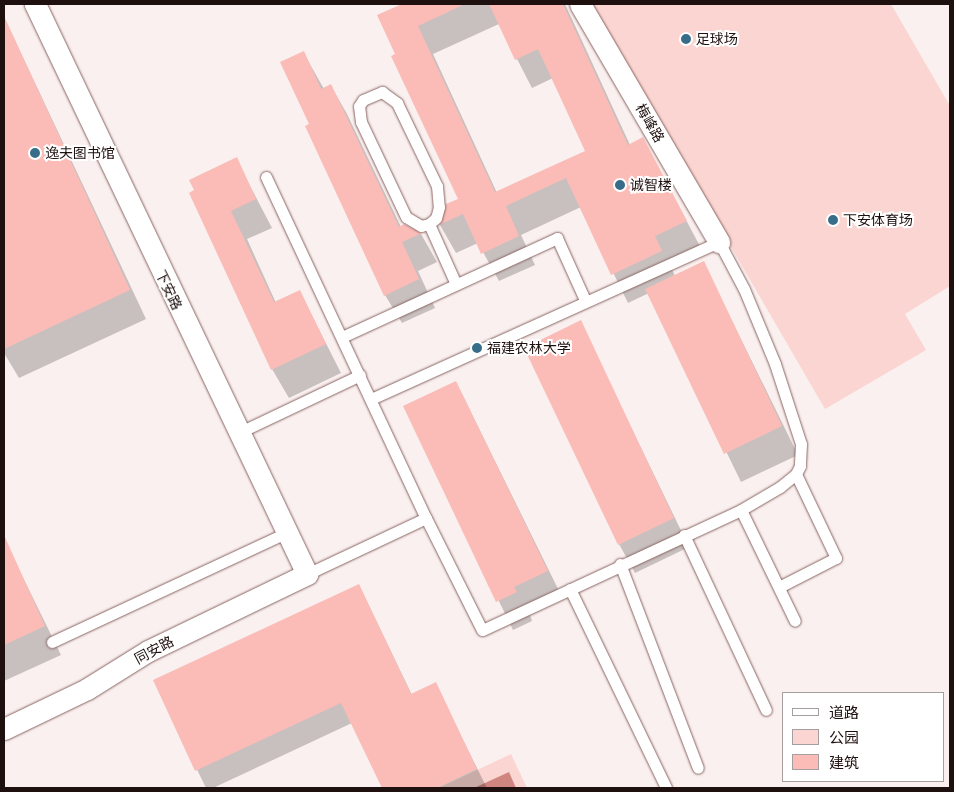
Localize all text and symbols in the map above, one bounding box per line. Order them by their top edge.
place label: 足球场 [696,31,738,47]
marker: 足球场 [680,33,692,45]
street label: 梅峰路 [632,101,668,145]
place label: 逸夫图书馆 [45,145,115,161]
marker: 逸夫图书馆 [29,147,41,159]
place label: 诚智楼 [630,177,672,193]
marker: 诚智楼 [614,179,626,191]
place label: 下安体育场 [843,212,913,228]
marker: 下安体育场 [827,214,839,226]
street label: 下安路 [152,267,186,313]
place label: 福建农林大学 [487,340,571,356]
marker: 福建农林大学 [471,342,483,354]
street label: 同安路 [132,633,176,667]
legend [782,692,944,782]
text: 道路 [829,702,859,723]
text: 公园 [829,727,859,748]
text: 建筑 [829,752,859,773]

